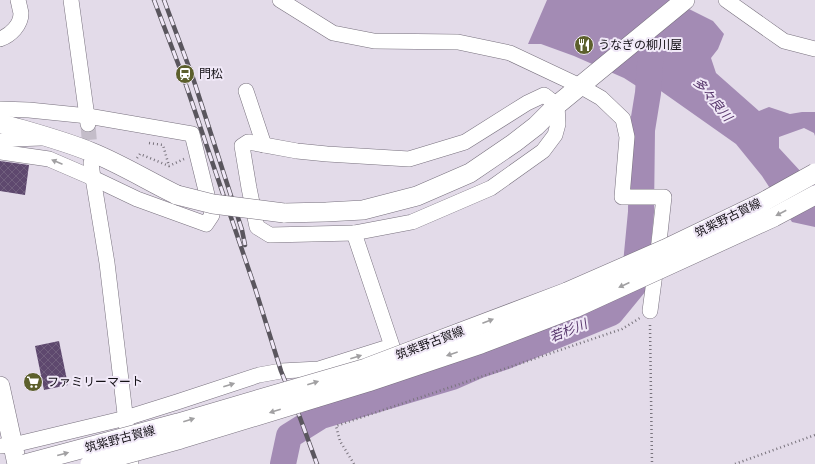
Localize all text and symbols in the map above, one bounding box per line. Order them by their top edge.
restaurant icon: うなぎの柳川屋 [573,34,595,56]
place label: うなぎの柳川屋 [598,38,682,52]
station icon: 門松 [174,63,196,85]
place label: 門松 [199,67,223,81]
water label: 多々良川 [690,75,736,126]
one-way arrow [51,159,62,165]
street label: 筑紫野古賀線 [693,196,763,240]
one-way arrow [775,210,786,217]
one-way arrow [619,282,630,288]
water label: 若杉川 [547,315,591,345]
one-way arrow [483,318,495,324]
street label: 筑紫野古賀線 [394,324,466,362]
one-way arrow [445,351,457,357]
one-way arrow [350,354,362,360]
supermarket icon: ファミリーマート [22,371,44,393]
place label: ファミリーマート [47,375,143,389]
one-way arrow [308,380,320,386]
one-way arrow [224,382,236,388]
one-way arrow [268,408,280,414]
one-way arrow [183,417,195,423]
street label: 筑紫野古賀線 [83,423,157,455]
one-way arrow [57,451,69,457]

